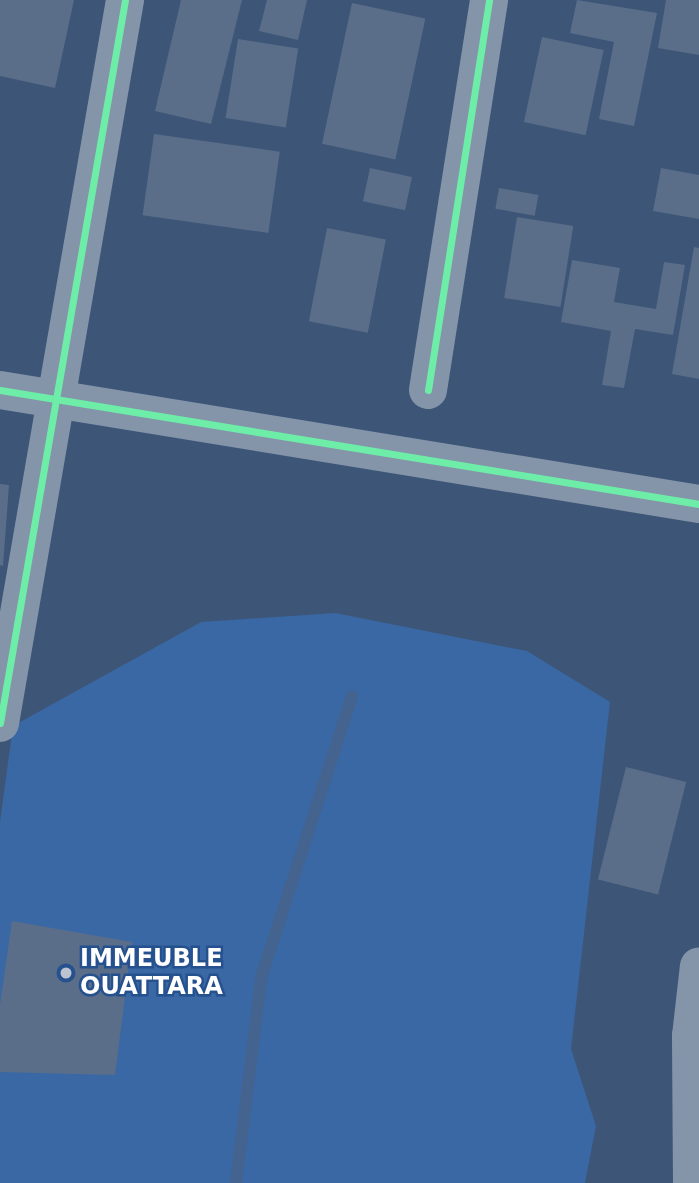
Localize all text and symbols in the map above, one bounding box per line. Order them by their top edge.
place label: IMMEUBLE OUATTARA [80,945,223,1001]
marker: IMMEUBLE OUATTARA [58,965,74,981]

